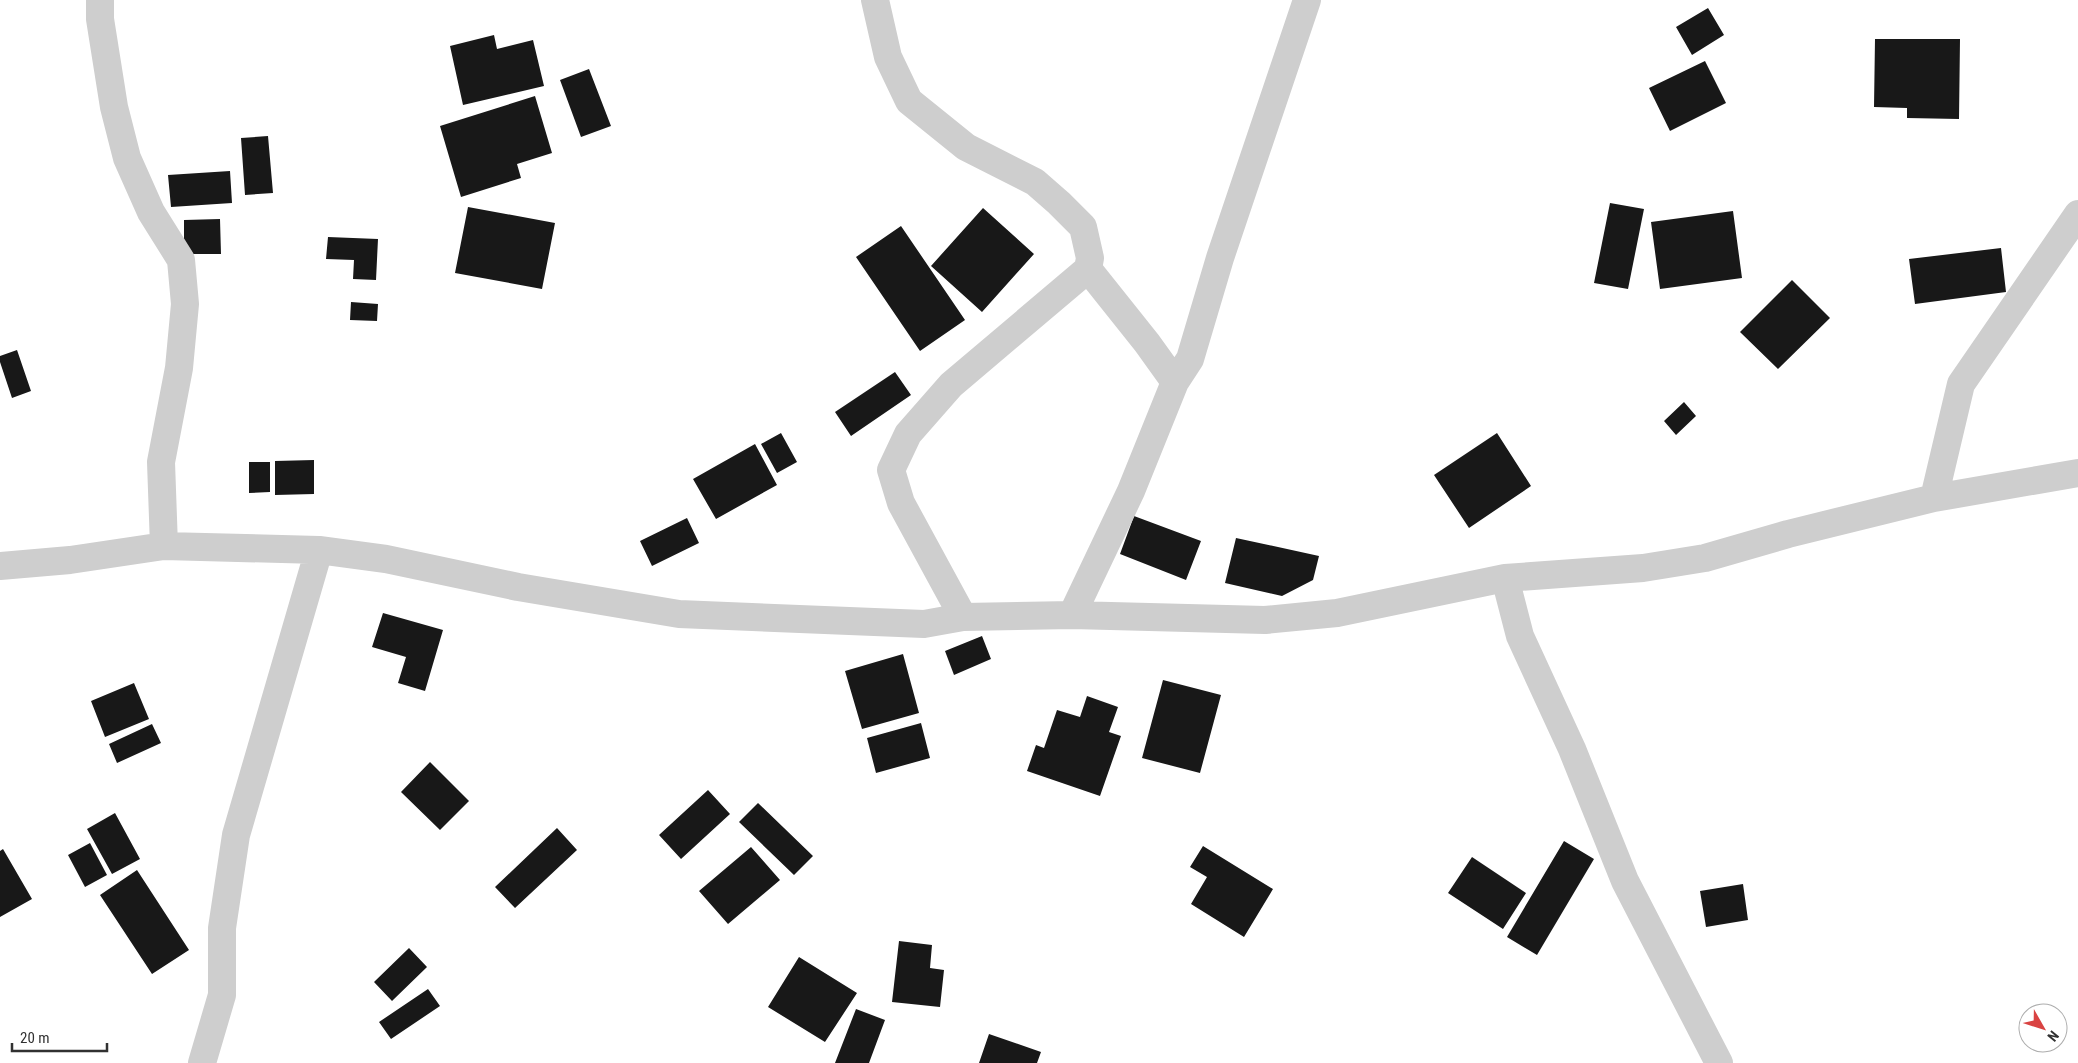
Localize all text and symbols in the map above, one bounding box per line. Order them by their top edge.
north arrow [2018,1003,2068,1053]
scale bar [12,1020,108,1052]
text: N [2044,1028,2062,1045]
text: 20 m [20,1029,50,1047]

